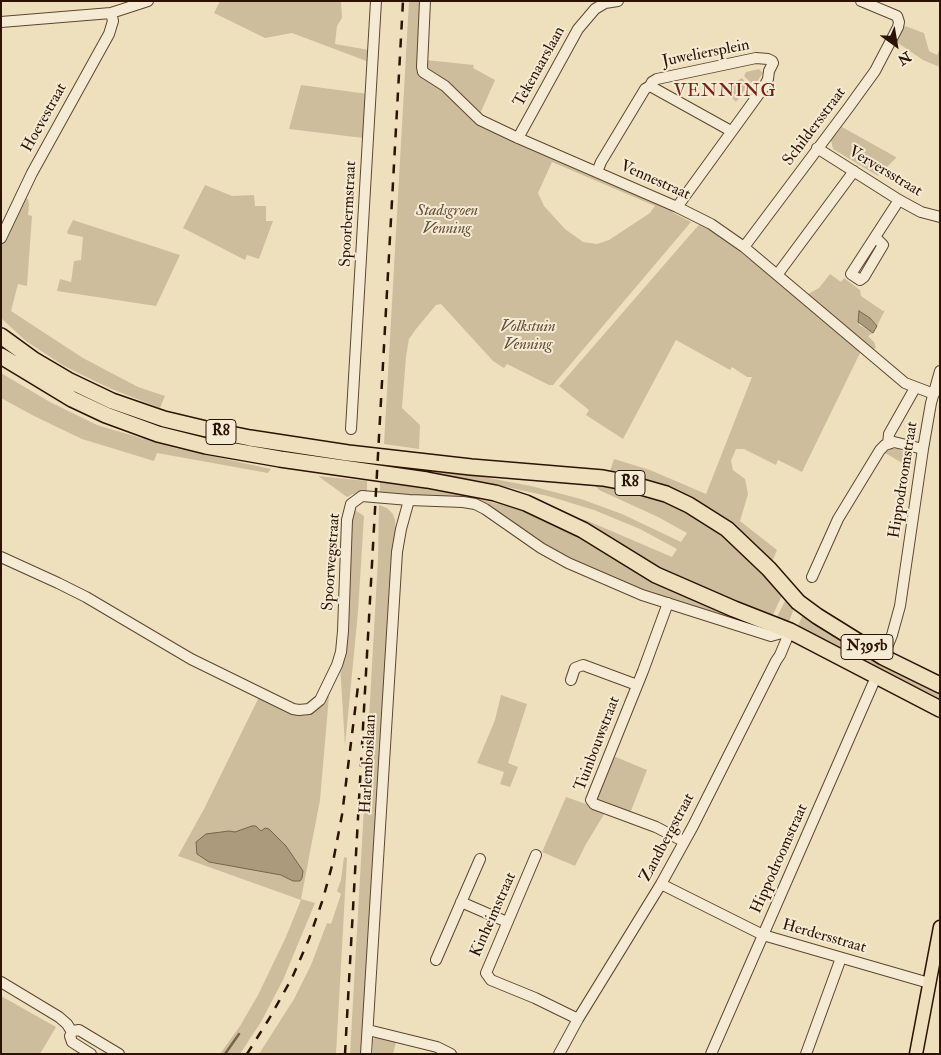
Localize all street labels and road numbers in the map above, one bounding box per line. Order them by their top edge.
street label: Tekenaarslaan [510,23,570,111]
street label: Juweliersplein [661,36,751,72]
street label: Hoevestraat [18,80,72,156]
street label: Schildersstraat [779,84,851,170]
street label: Verversstraat [845,142,925,202]
street label: Vennestraat [617,157,693,205]
street label: Spoorbermstraat [337,160,361,268]
road number: R8 [206,420,236,444]
street label: Hippodroomstraat [885,420,923,540]
road number: R8 [615,470,645,496]
street label: Spoorwegstraat [319,513,345,611]
road number: N395b [841,634,893,660]
street label: Tuinbouwstraat [571,694,625,794]
street label: Harlemboislaan [357,714,381,814]
street label: Zandbergstraat [637,790,699,886]
street label: Hippodroomstraat [747,801,813,917]
street label: Kinheimstraat [467,870,521,960]
street label: Herdersstraat [780,916,868,958]

